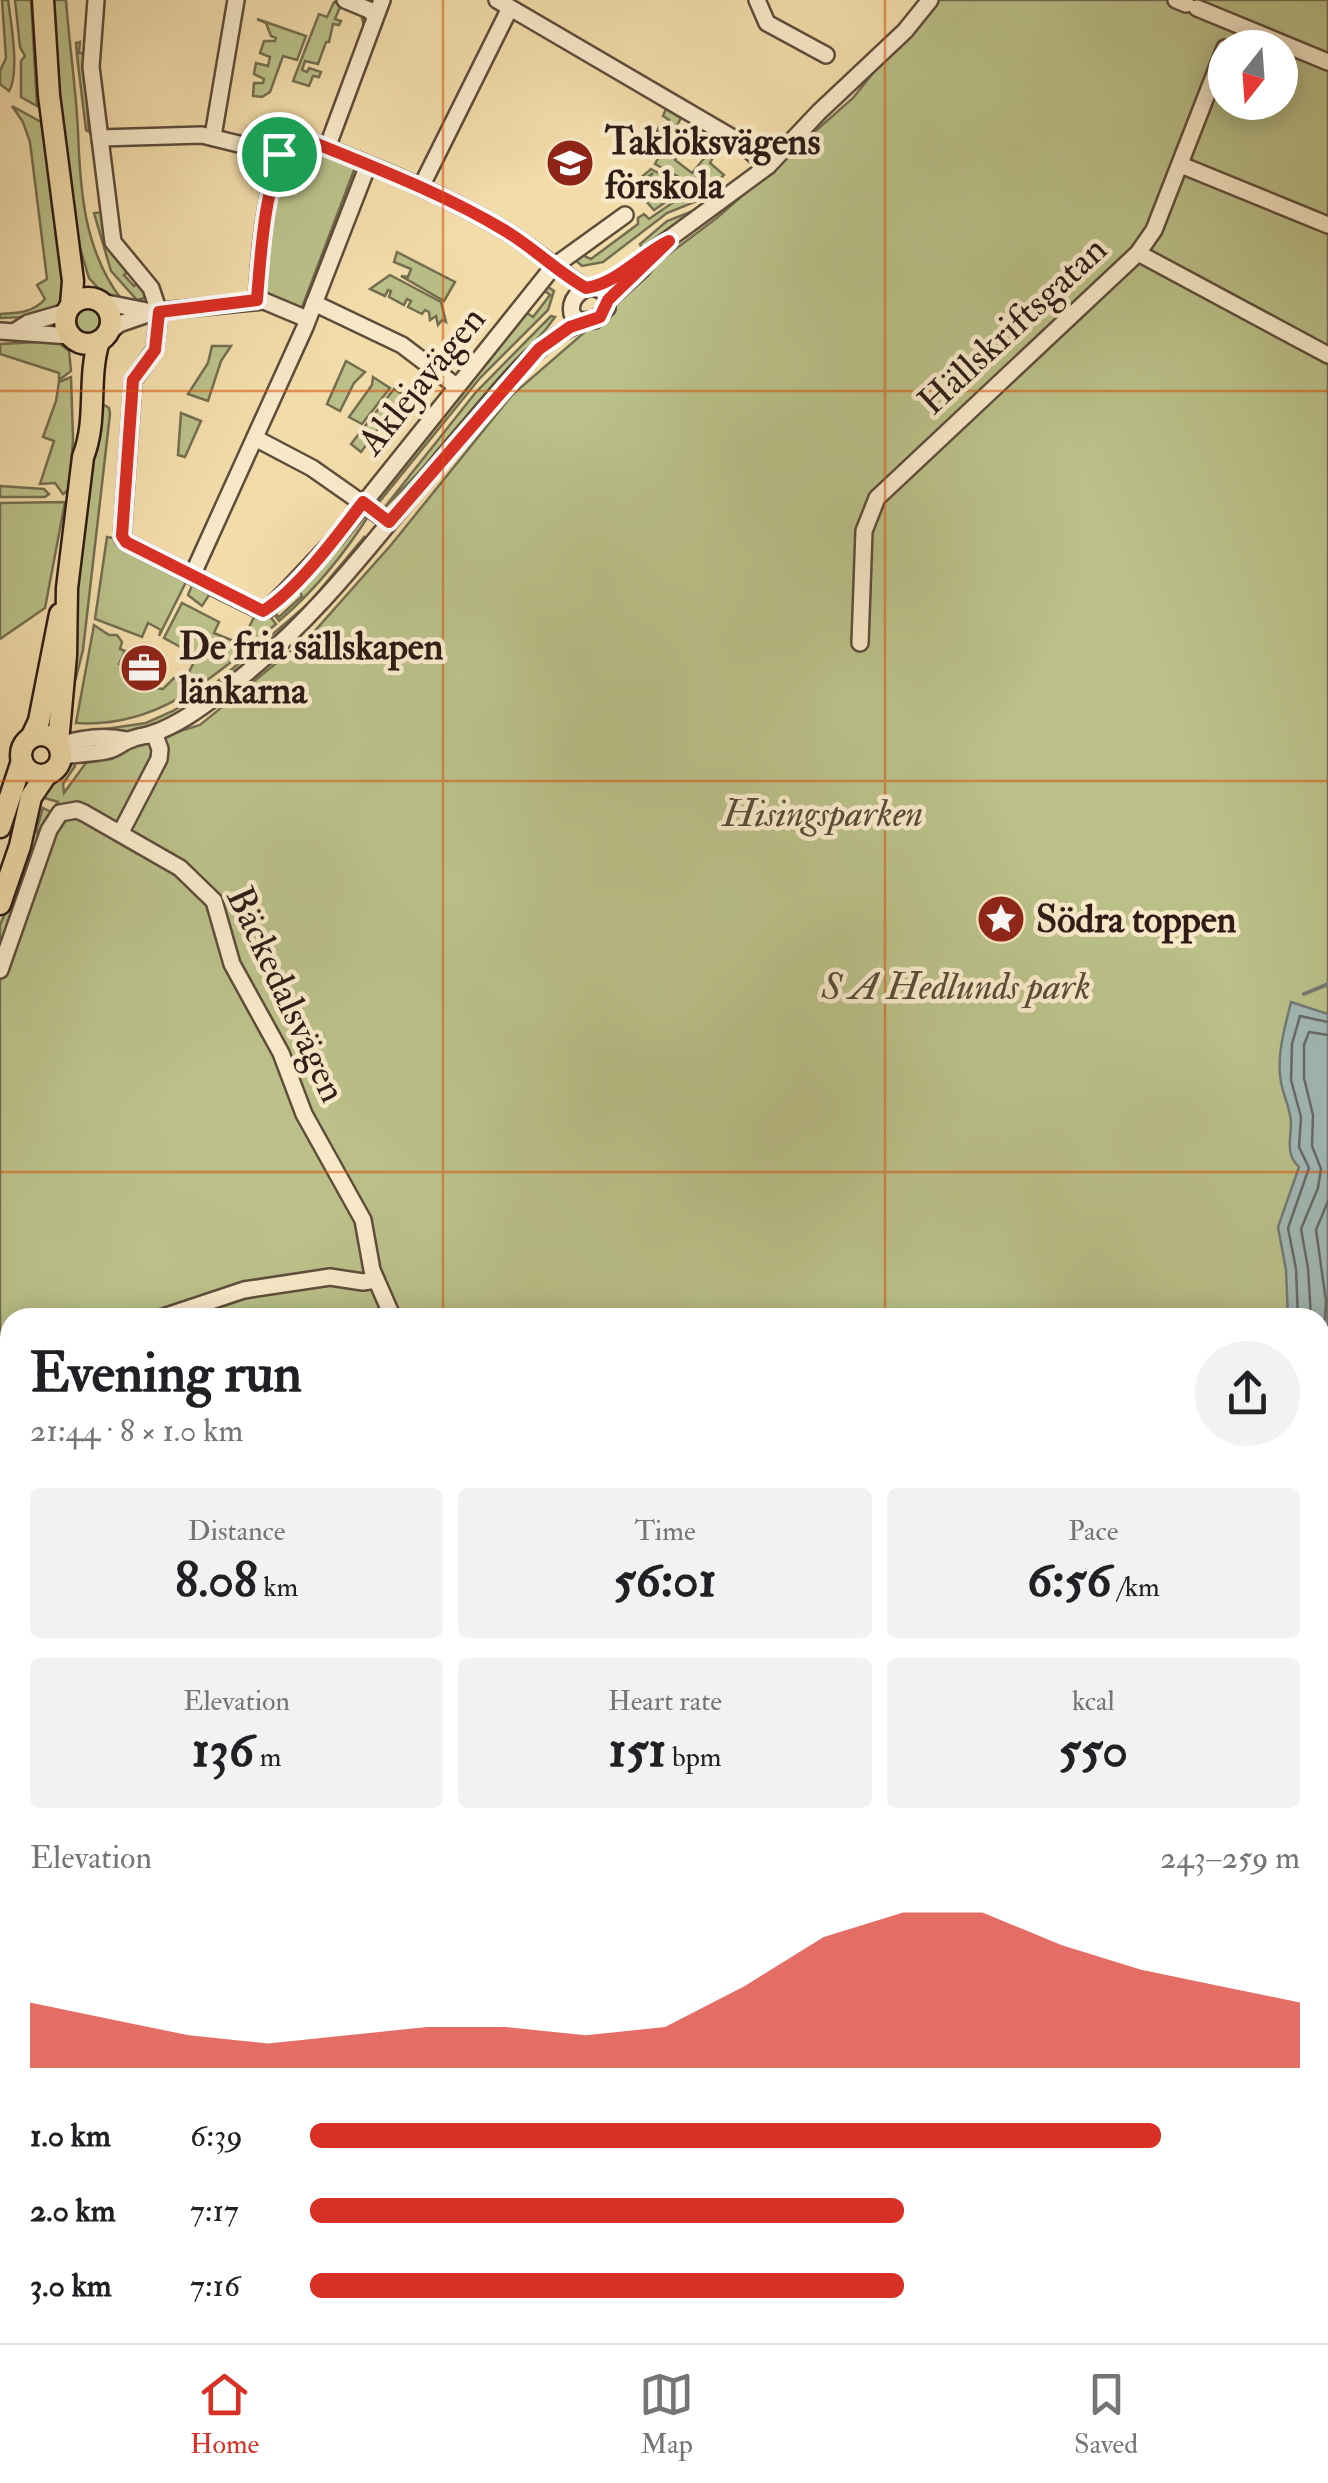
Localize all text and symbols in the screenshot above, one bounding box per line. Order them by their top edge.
north arrow [1208,30,1298,120]
map controls [1208,30,1298,120]
pin [237,112,322,197]
place label: Taklöksvägens förskola [604,118,820,210]
icon: arrive [252,127,307,182]
school or university icon: Taklöksvägens förskola [544,137,596,189]
street label: Hällskriftsgatan [908,226,1117,426]
street label: Aklejavägen [347,296,496,466]
place label: De fria sällskapen länkarna [178,623,444,715]
office icon: De fria sällskapen länkarna [118,642,170,694]
park label: Hisingsparken [721,790,923,838]
street label: Bäckedalsvägen [215,879,357,1110]
place icon: Södra toppen [975,893,1027,945]
place label: Södra toppen [1036,896,1237,944]
park label: S A Hedlunds park [820,963,1091,1011]
text: Evening run [30,1339,302,1408]
button: share [1195,1341,1300,1446]
text: 21:44 · 8 × 1.0 km [30,1411,243,1451]
text: Distance [188,1514,286,1549]
text: Time [634,1514,696,1549]
text: Pace [1068,1514,1118,1549]
text: 8.08 [175,1549,257,1612]
text: 56:01 [614,1549,716,1612]
text: 6:56 [1027,1549,1112,1612]
text: km [257,1570,298,1605]
text: /km [1112,1570,1160,1605]
text: Elevation [183,1684,290,1719]
text: Heart rate [608,1684,722,1719]
text: kcal [1072,1684,1115,1719]
text: 136 [192,1719,254,1782]
text: 151 [608,1719,666,1782]
text: 550 [1059,1719,1128,1782]
text: m [254,1740,282,1775]
text: bpm [666,1740,722,1775]
text: Elevation [30,1838,152,1878]
text: 243–259 m [1160,1838,1300,1878]
text: 1.0 km [30,2116,111,2156]
text: 6:39 [190,2116,243,2156]
text: 2.0 km [30,2191,116,2231]
text: 7:17 [190,2191,239,2231]
text: 3.0 km [30,2266,112,2306]
text: 7:16 [190,2266,240,2306]
tab: Home [190,2367,259,2462]
tab: Map [639,2367,694,2462]
tab: Saved [1074,2367,1138,2462]

